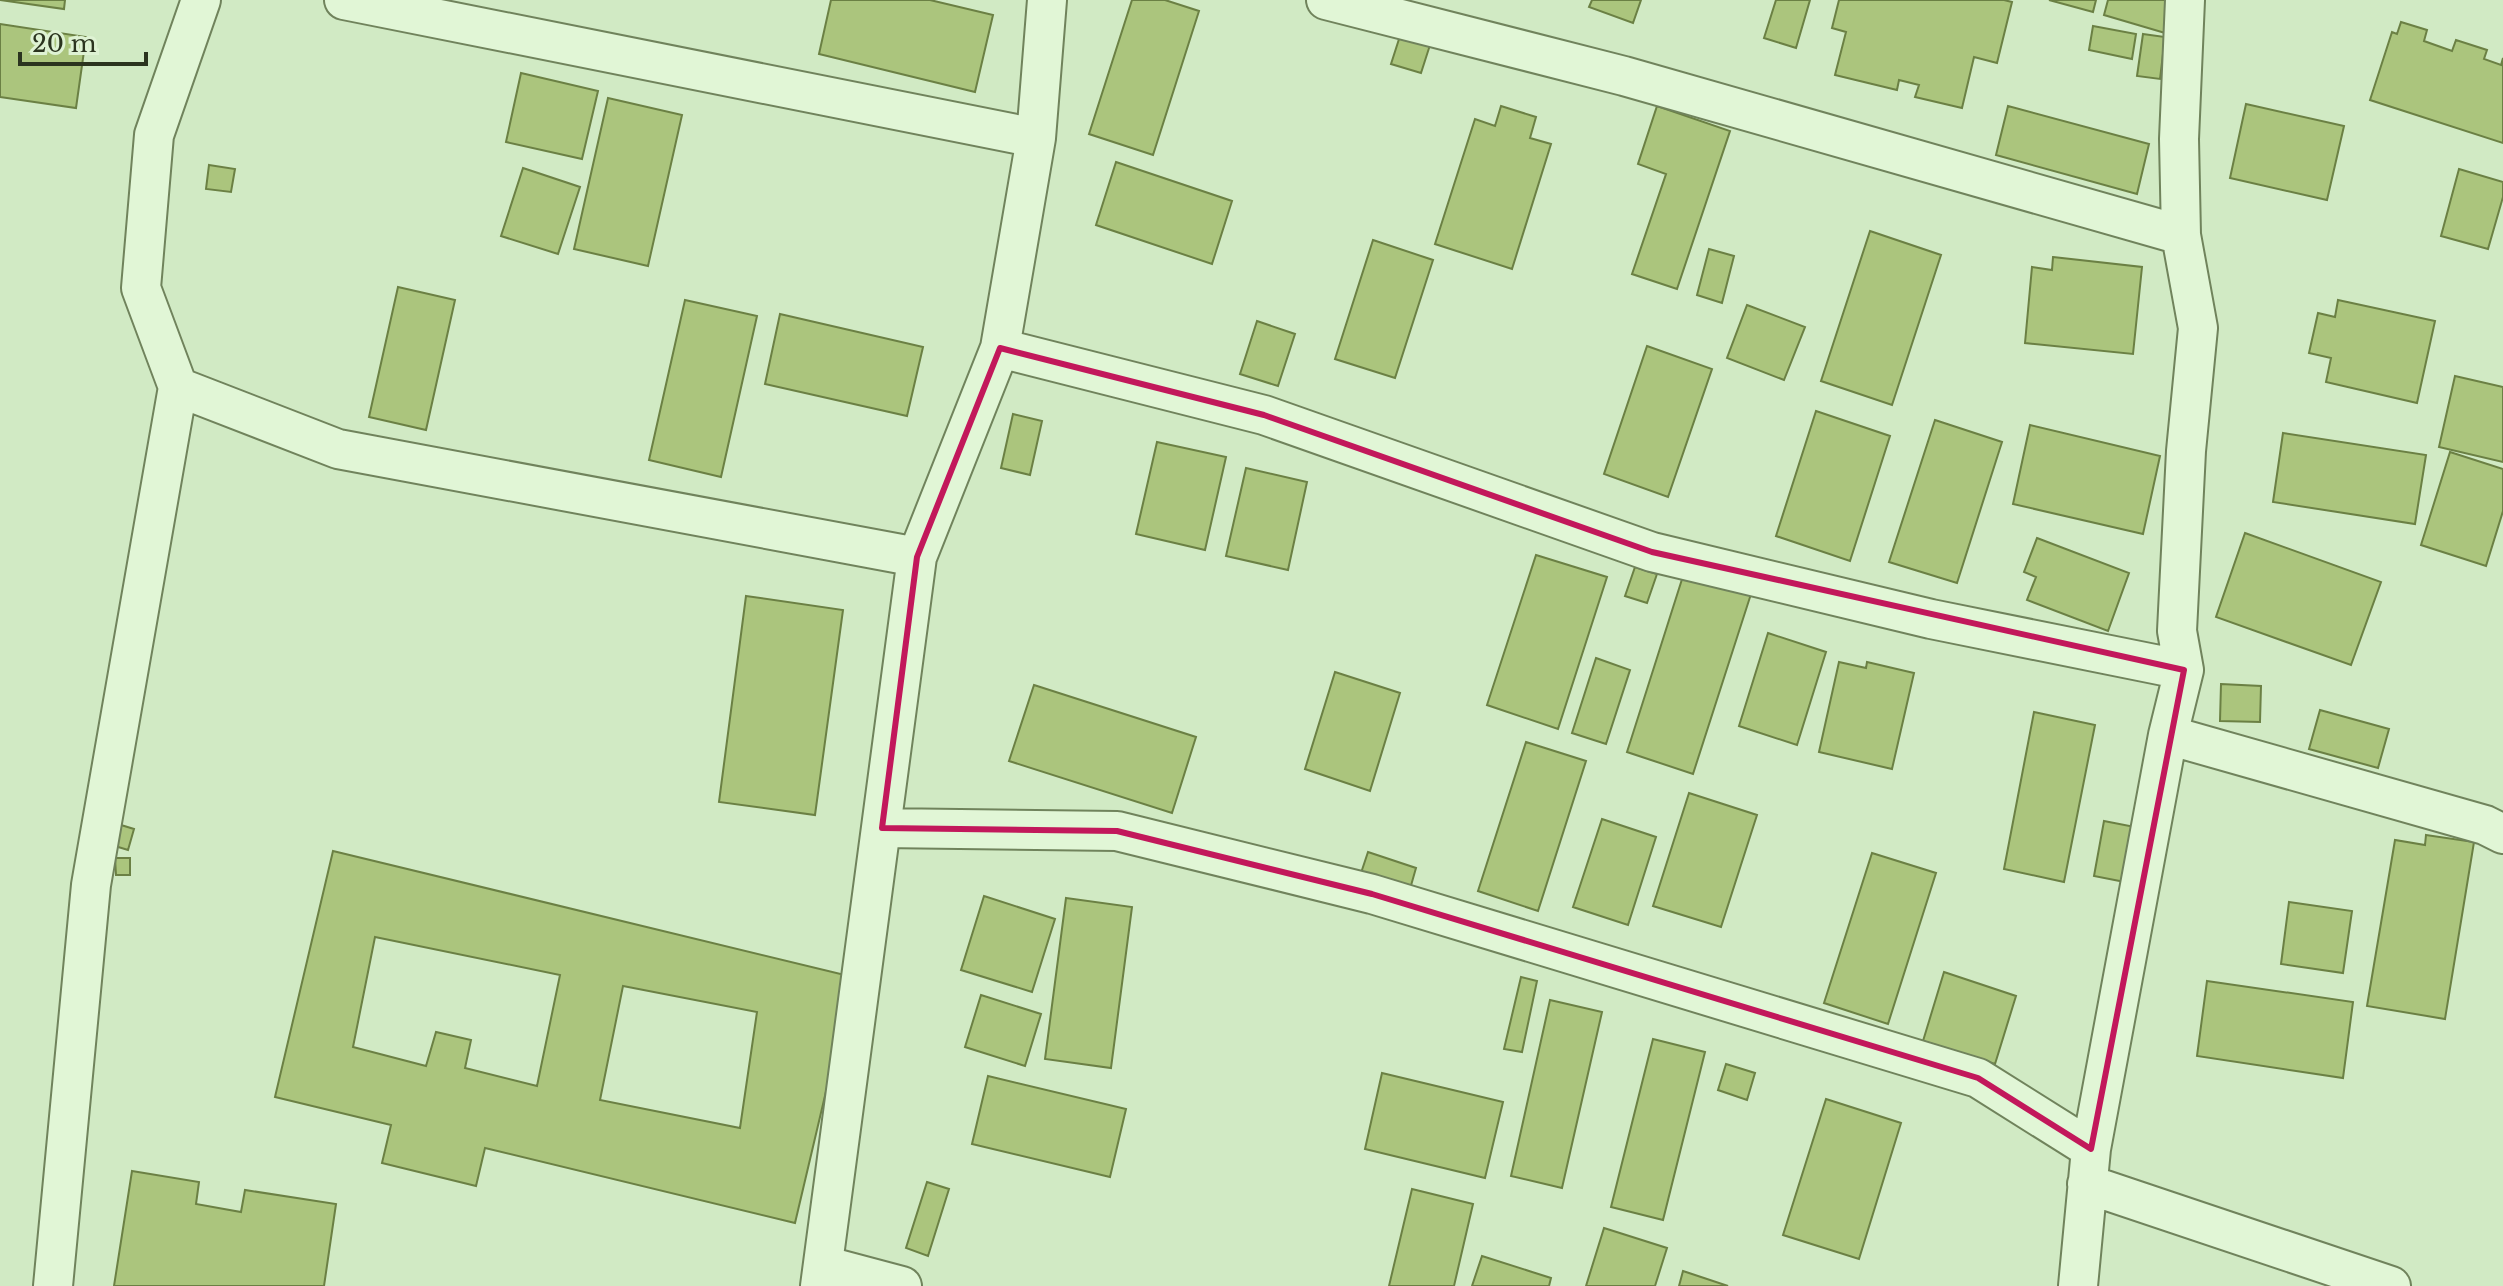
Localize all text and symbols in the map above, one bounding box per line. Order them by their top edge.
scale bar [20,16,146,66]
text: 20 m [32,29,97,58]

